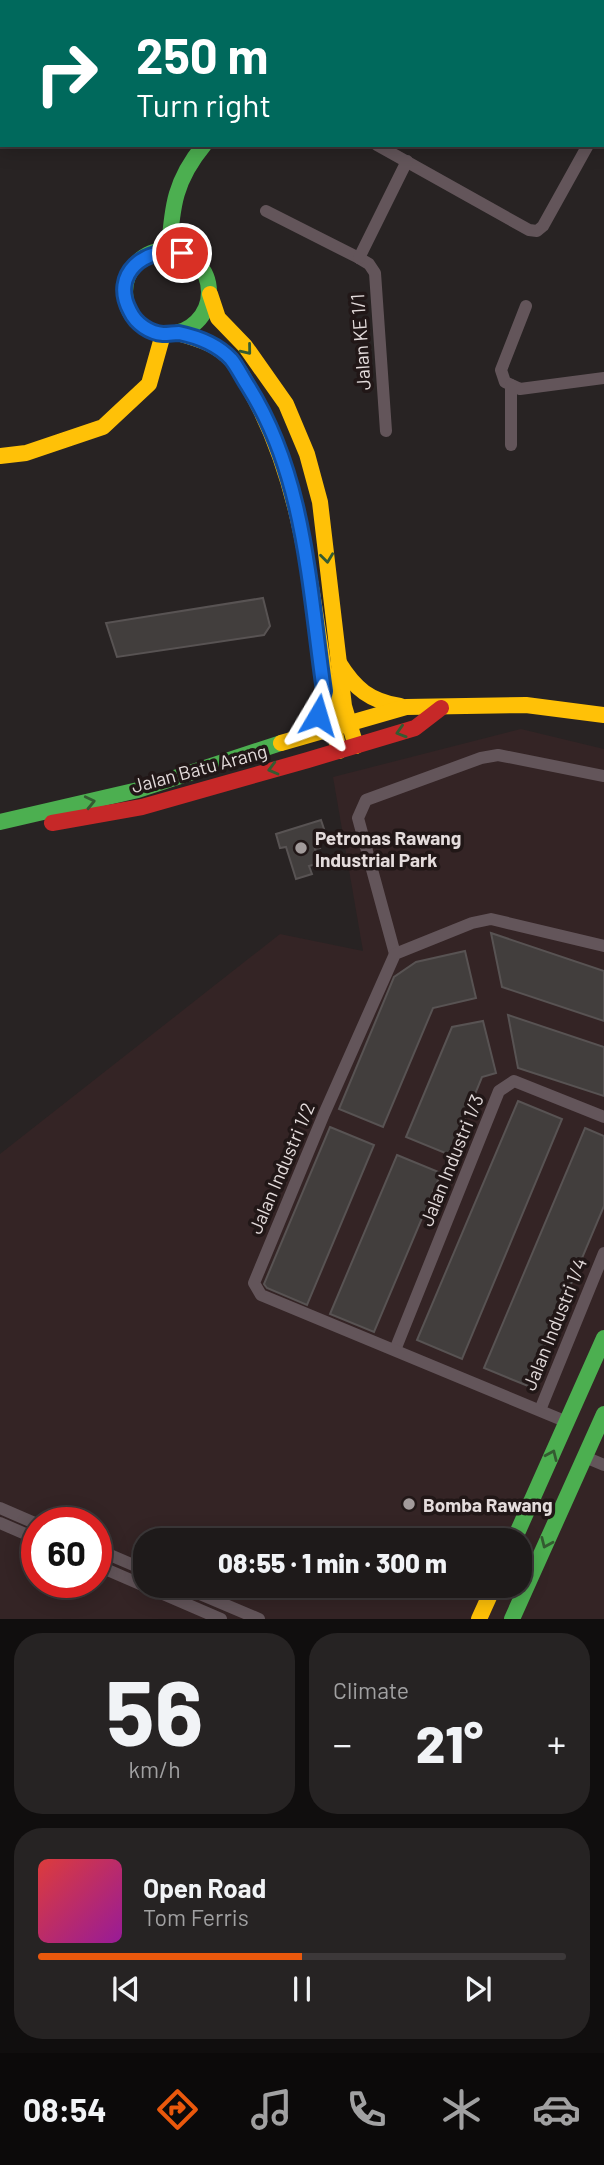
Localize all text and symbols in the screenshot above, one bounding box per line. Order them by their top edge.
text: 250 m [136,25,269,84]
icon: right [21,28,112,119]
text: Turn right [136,85,271,123]
pin [152,223,212,283]
icon: arrive [163,234,201,272]
street label: Jalan KE 1/1 [345,293,375,391]
one-way arrow [239,342,252,354]
one-way arrow [319,552,334,564]
position arrow [281,678,355,752]
one-way arrow [395,723,407,738]
street label: Jalan Batu Arang [129,739,269,797]
one-way arrow [267,761,279,776]
one-way arrow [84,795,96,810]
place label: Petronas Rawang Industrial Park [315,826,461,871]
marker: Petronas Rawang Industrial Park [293,840,309,856]
street label: Jalan Industri 1/3 [414,1091,488,1229]
street label: Jalan Industri 1/2 [243,1099,319,1237]
street label: Jalan Industri 1/4 [517,1254,591,1394]
one-way arrow [544,1450,558,1462]
place label: Bomba Rawang [423,1493,553,1516]
marker: Bomba Rawang [401,1496,417,1512]
speed limit sign: 60 [21,1507,112,1598]
one-way arrow [540,1536,554,1548]
text: 08:55 · 1 min · 300 m [218,1547,447,1578]
text: 56 [106,1655,203,1764]
text: Climate [333,1676,409,1704]
text: 21° [416,1711,483,1773]
text: − [333,1720,352,1766]
text: + [547,1720,566,1766]
text: km/h [128,1755,181,1783]
text: Open Road [143,1872,266,1903]
text: Tom Ferris [143,1903,249,1931]
icon: previous [107,1970,145,2008]
icon: pause [283,1970,321,2008]
icon: next [459,1970,497,2008]
icon: directions [153,2085,202,2134]
icon: music [247,2085,296,2134]
icon: phone [342,2085,391,2134]
icon: climate [437,2085,486,2134]
icon: car [532,2085,581,2134]
text: 08:54 [23,2090,107,2128]

